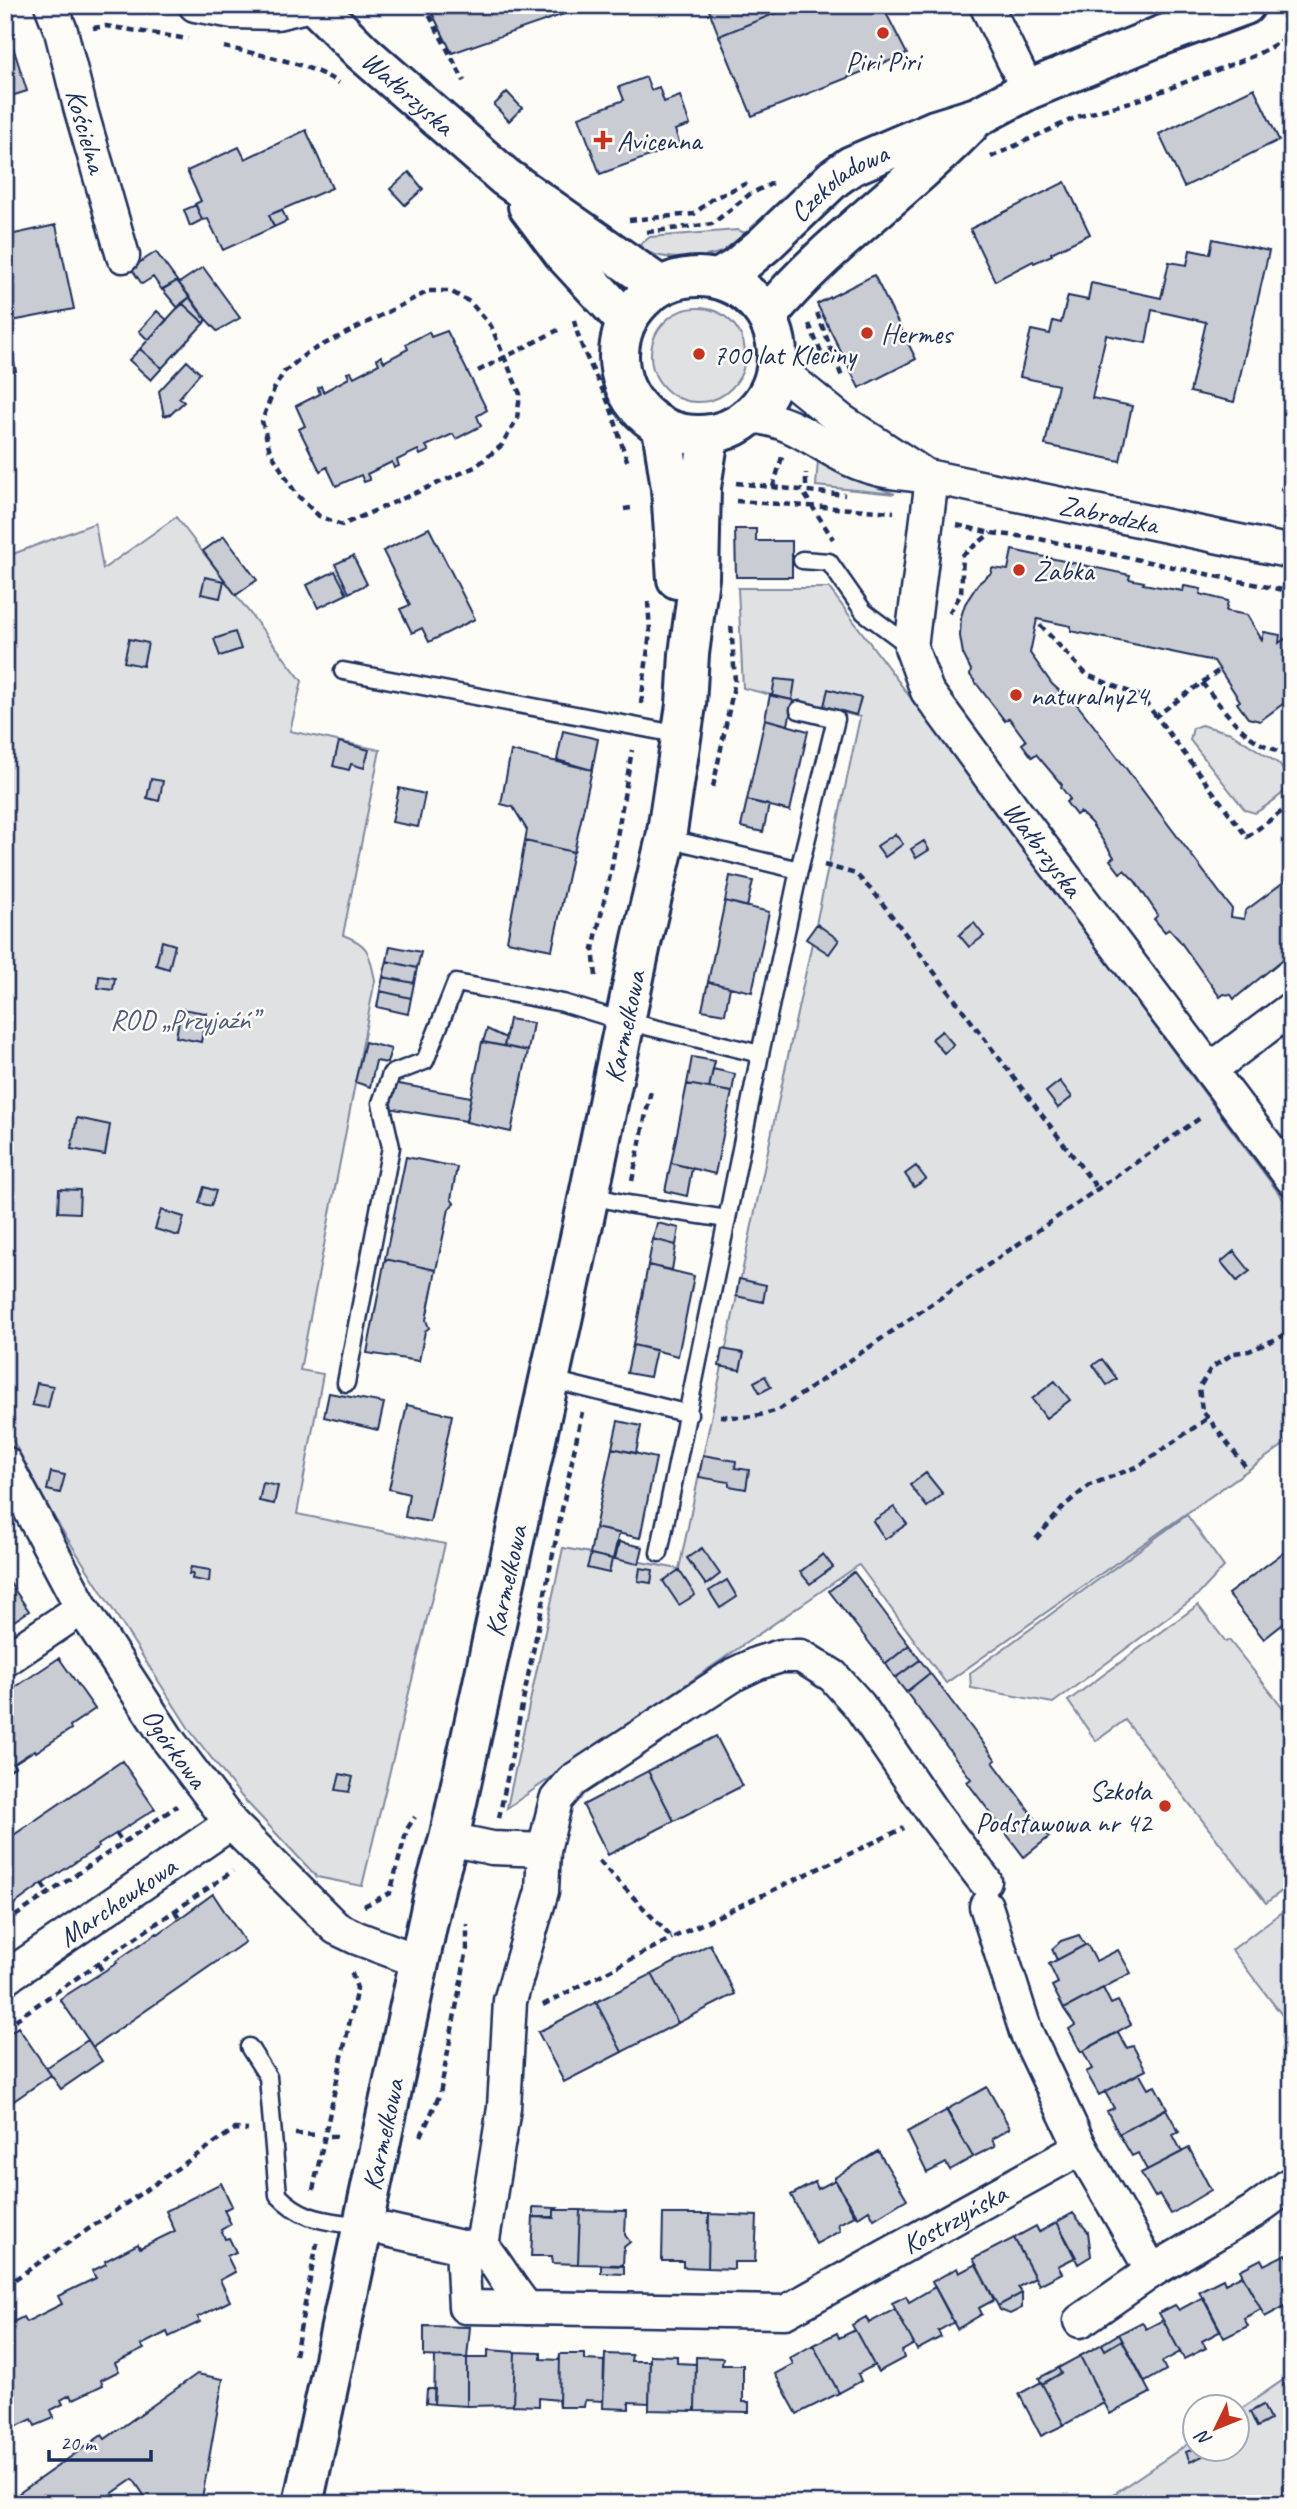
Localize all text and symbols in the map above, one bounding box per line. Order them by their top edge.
marker: Piri Piri [875,25,891,41]
street label: Wałbrzyska [355,43,463,144]
place label: Piri Piri [846,44,924,79]
street label: Kościelna [58,86,116,179]
place label: Avicenna [617,123,704,158]
marker: Avicenna [595,132,611,148]
street label: Czekoladowa [782,135,895,229]
place label: Hermes [881,316,954,351]
marker: Hermes [859,325,875,341]
place label: 700 lat Kleciny [713,337,858,372]
marker: 700 lat Kleciny [691,346,707,362]
street label: Zabrodzka [1056,487,1164,542]
place label: Żabka [1033,553,1095,588]
marker: Żabka [1011,562,1027,578]
place label: naturalny24 [1030,678,1151,713]
marker: naturalny24 [1008,687,1024,703]
street label: Wałbrzyska [995,794,1091,905]
street label: Karmelkowa [596,966,653,1086]
park label: ROD „Przyjaźń” [110,1002,264,1037]
street label: Karmelkowa [477,1520,535,1640]
street label: Ogórkowa [134,1701,216,1796]
place label: Szkoła Podstawowa nr 42 [975,1773,1153,1840]
marker: Szkoła Podstawowa nr 42 [1157,1798,1173,1814]
street label: Marchewkowa [52,1848,185,1954]
street label: Karmelkowa [354,2074,412,2193]
street label: Kostrzyńska [896,2175,1014,2262]
north arrow [1182,2394,1252,2464]
scale bar [49,2418,150,2462]
text: N [1189,2424,1217,2451]
text: 20 m [60,2430,98,2456]

